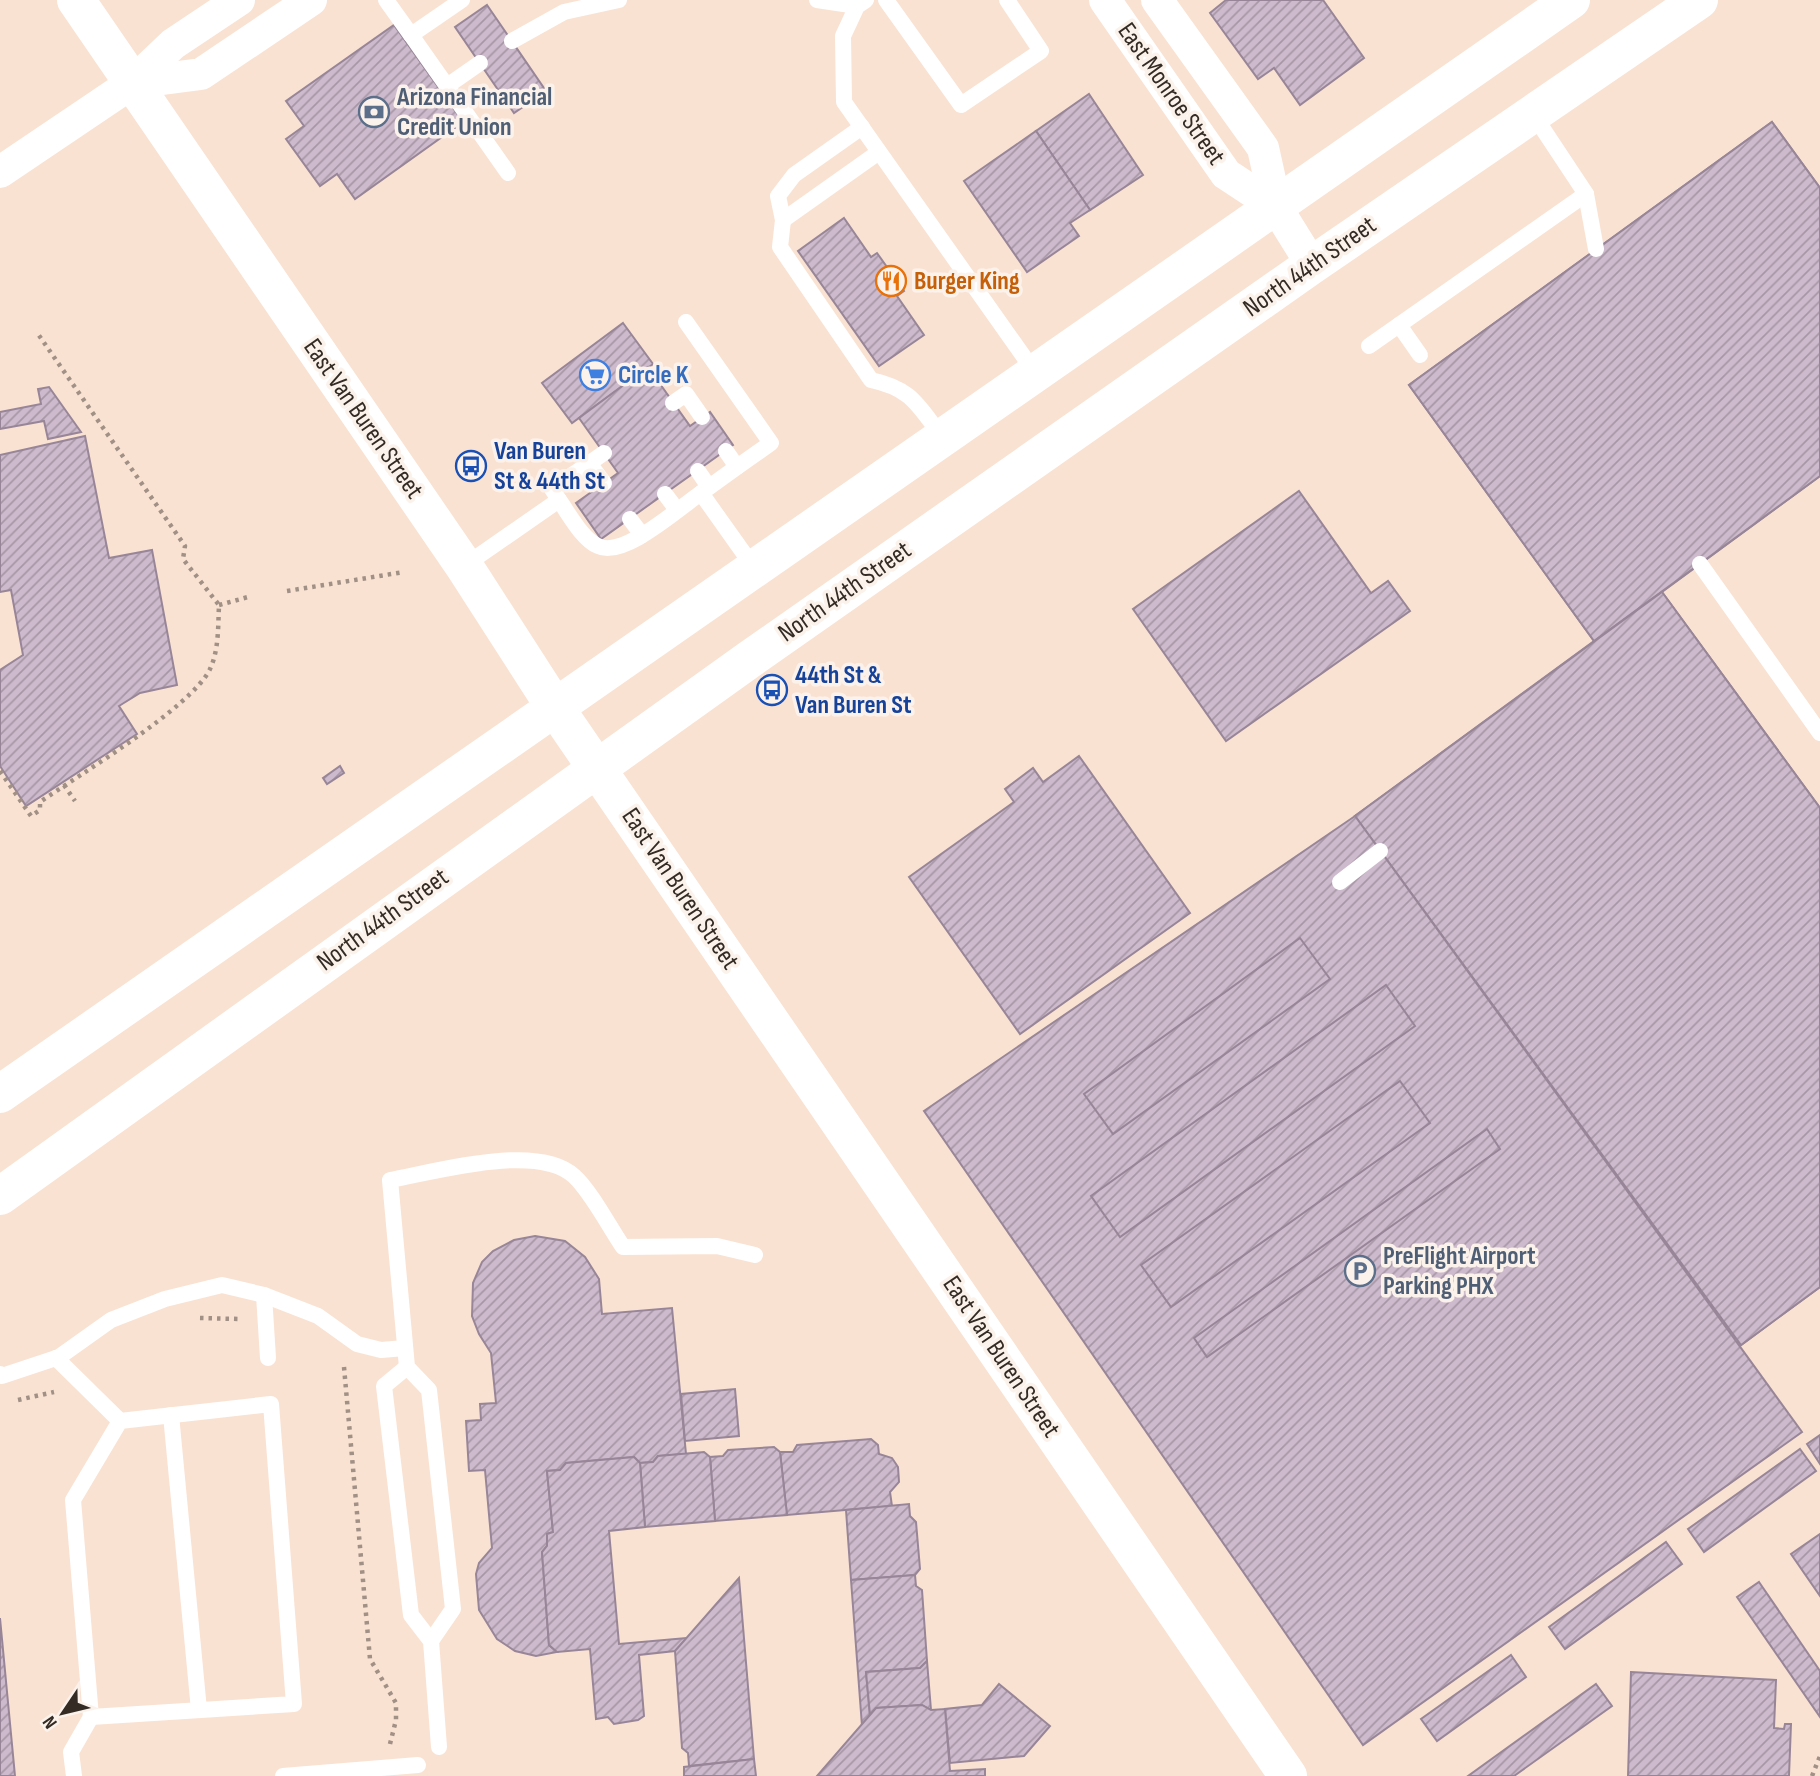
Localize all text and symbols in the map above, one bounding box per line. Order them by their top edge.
street label: East Monroe Street [1111,17,1231,171]
place label: Arizona Financial Credit Union [396,82,552,143]
bank icon: Arizona Financial Credit Union [357,95,391,129]
street label: North 44th Street [1238,210,1382,324]
restaurant icon: Burger King [874,264,908,298]
place label: Burger King [914,266,1020,297]
street label: East Van Buren Street [296,333,430,505]
supermarket icon: Circle K [578,358,612,392]
place label: Circle K [618,360,689,391]
place label: Van Buren St & 44th St [494,436,605,497]
bus stop icon: Van Buren St & 44th St [454,449,488,483]
street label: North 44th Street [773,535,917,649]
place label: 44th St & Van Buren St [795,660,912,721]
bus stop icon: 44th St & Van Buren St [755,673,789,707]
street label: East Van Buren Street [615,802,745,976]
street label: North 44th Street [311,862,455,978]
place label: PreFlight Airport Parking PHX [1383,1241,1536,1302]
parking icon: PreFlight Airport Parking PHX [1343,1254,1377,1288]
street label: East Van Buren Street [936,1270,1066,1444]
north arrow [28,1678,98,1748]
text: N [38,1711,63,1733]

